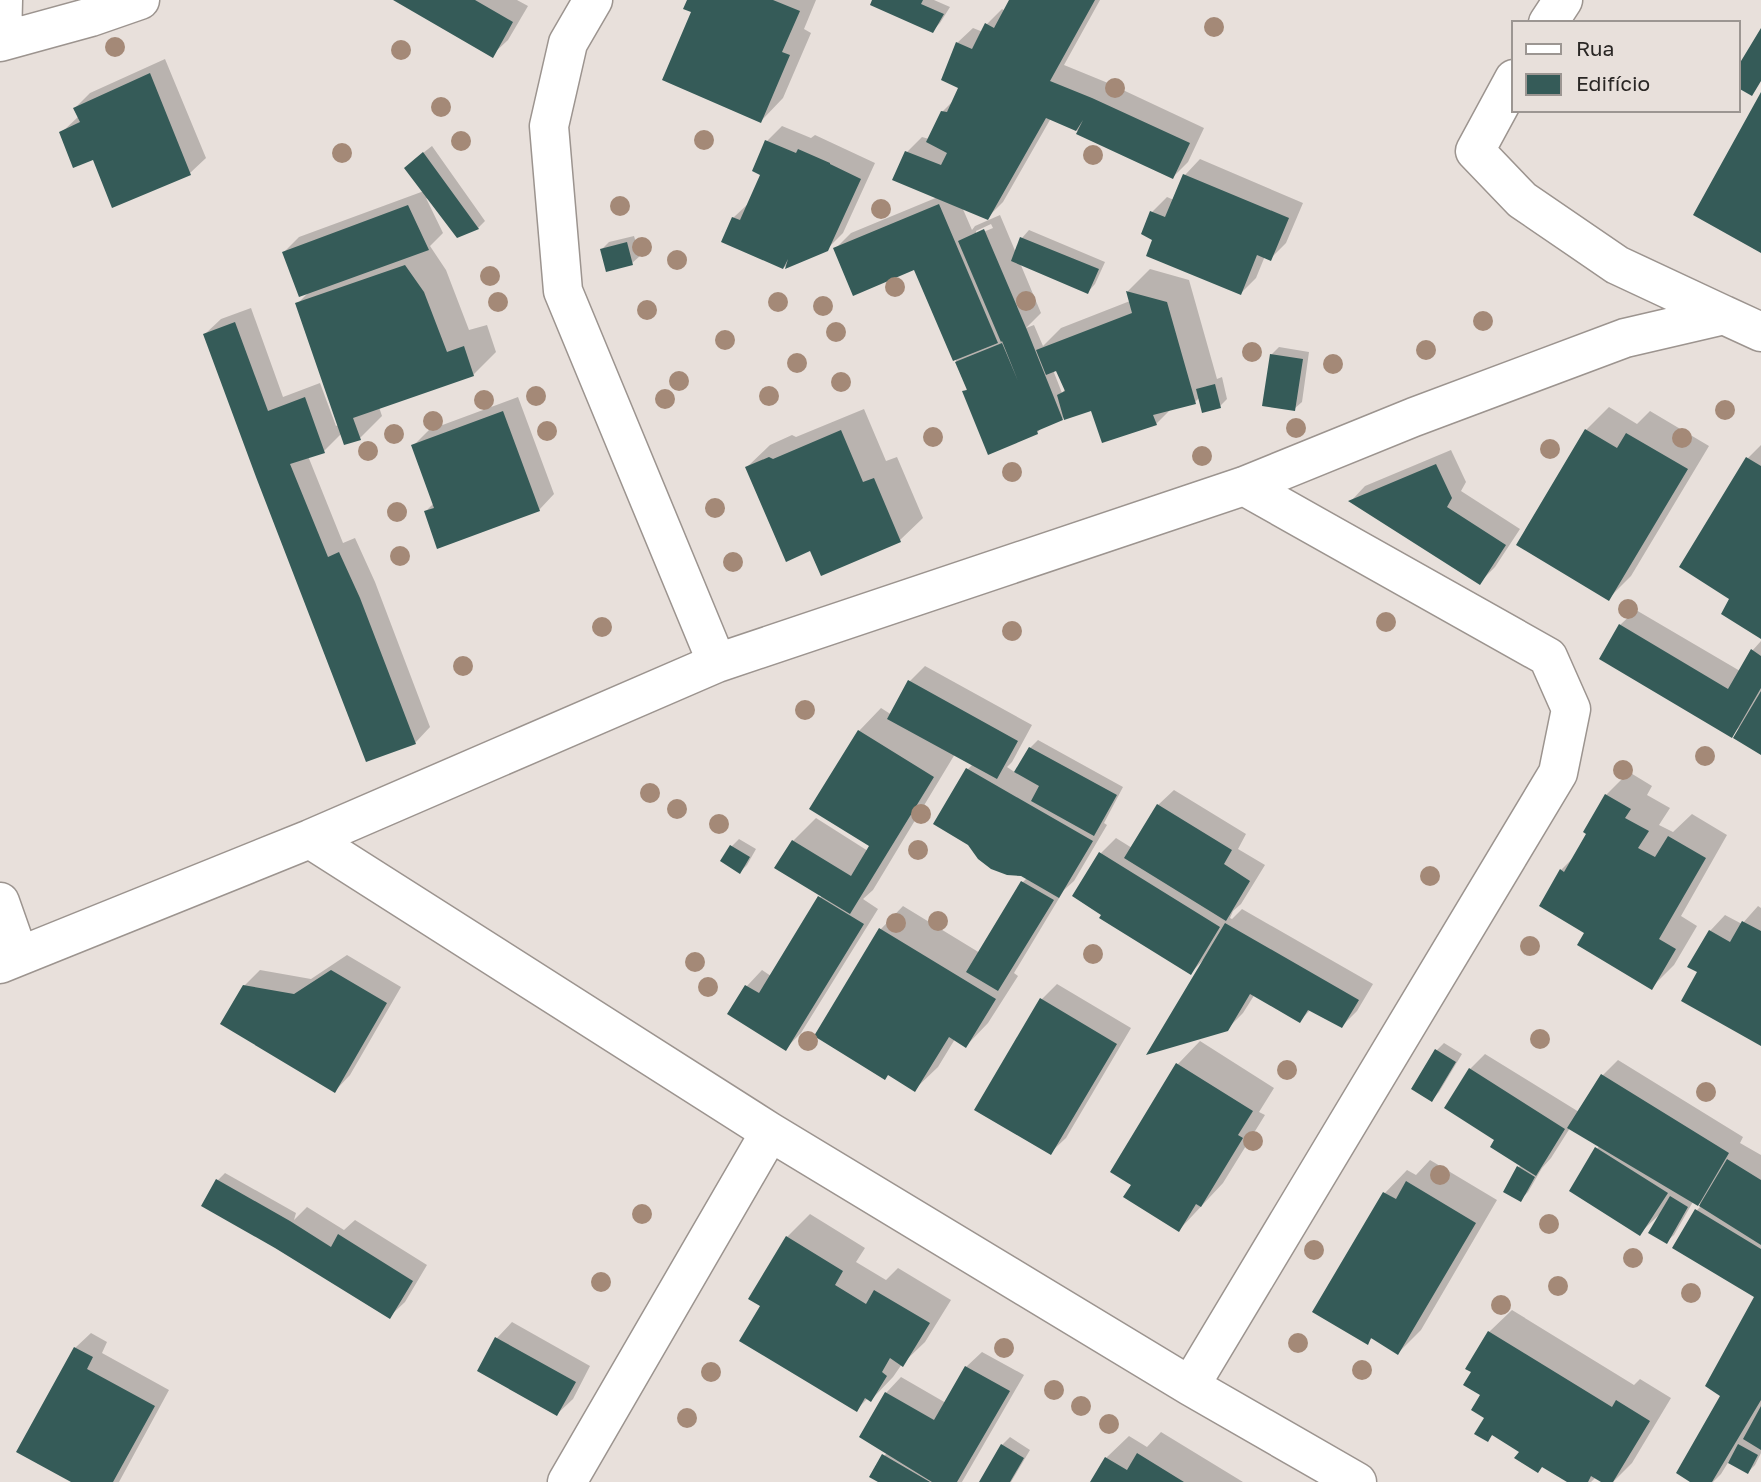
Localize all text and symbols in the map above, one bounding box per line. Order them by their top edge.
legend [1512,21,1740,112]
text: Rua [1576,35,1614,61]
text: Edifício [1576,70,1650,96]

